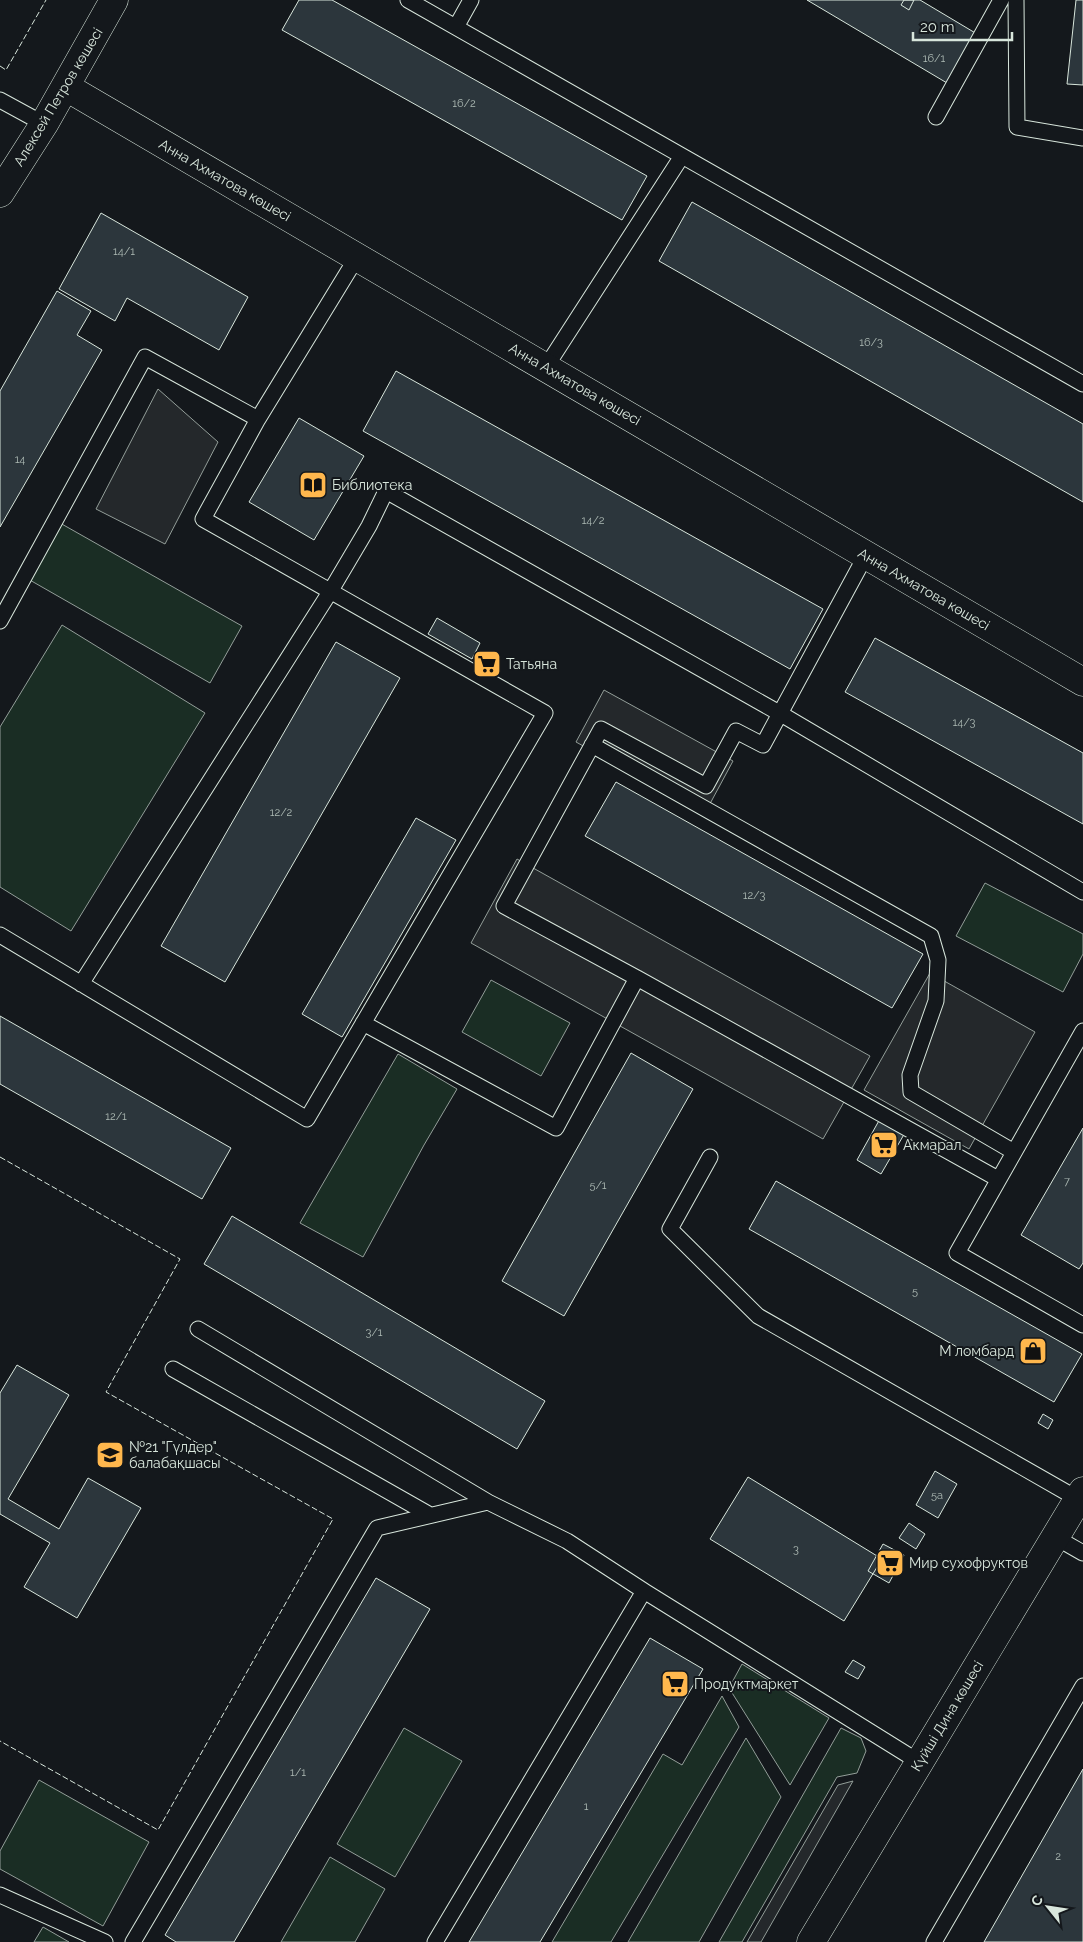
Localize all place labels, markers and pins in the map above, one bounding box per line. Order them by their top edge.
library icon: Библиотека [298,470,328,500]
place label: Библиотека [332,477,412,493]
supermarket icon: Татьяна [472,649,502,679]
place label: Татьяна [506,656,557,672]
supermarket icon: Акмарал [869,1130,899,1160]
place label: Акмарал [903,1137,961,1153]
shop icon: М ломбард [1018,1336,1048,1366]
place label: М ломбард [939,1343,1014,1359]
place label: №21 "Гүлдер" балабақшасы [129,1439,220,1471]
school or university icon: №21 "Гүлдер" балабақшасы [95,1440,125,1470]
supermarket icon: Мир сухофруктов [875,1548,905,1578]
place label: Мир сухофруктов [909,1555,1028,1571]
supermarket icon: Продуктмаркет [660,1669,690,1699]
place label: Продуктмаркет [694,1676,799,1692]

